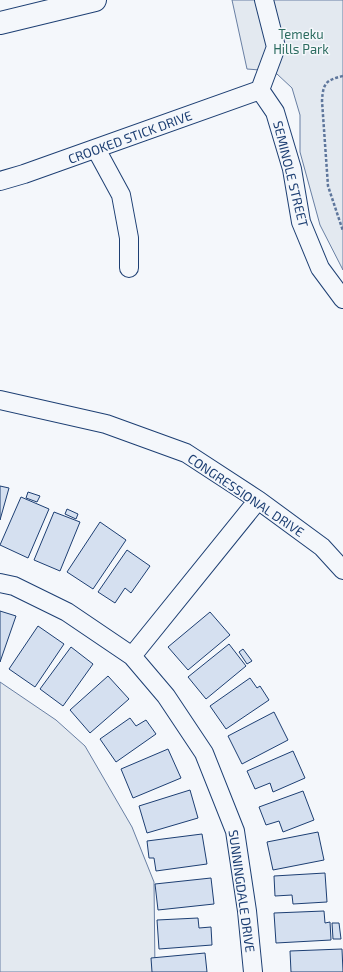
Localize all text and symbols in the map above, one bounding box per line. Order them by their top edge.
park label: Temeku Hills Park [273,26,329,57]
street label: CROOKED STICK DRIVE [66,107,194,167]
street label: SEMINOLE STREET [270,119,312,229]
street label: CONGRESSIONAL DRIVE [185,450,307,540]
street label: SUNNINGDALE DRIVE [225,829,259,953]

